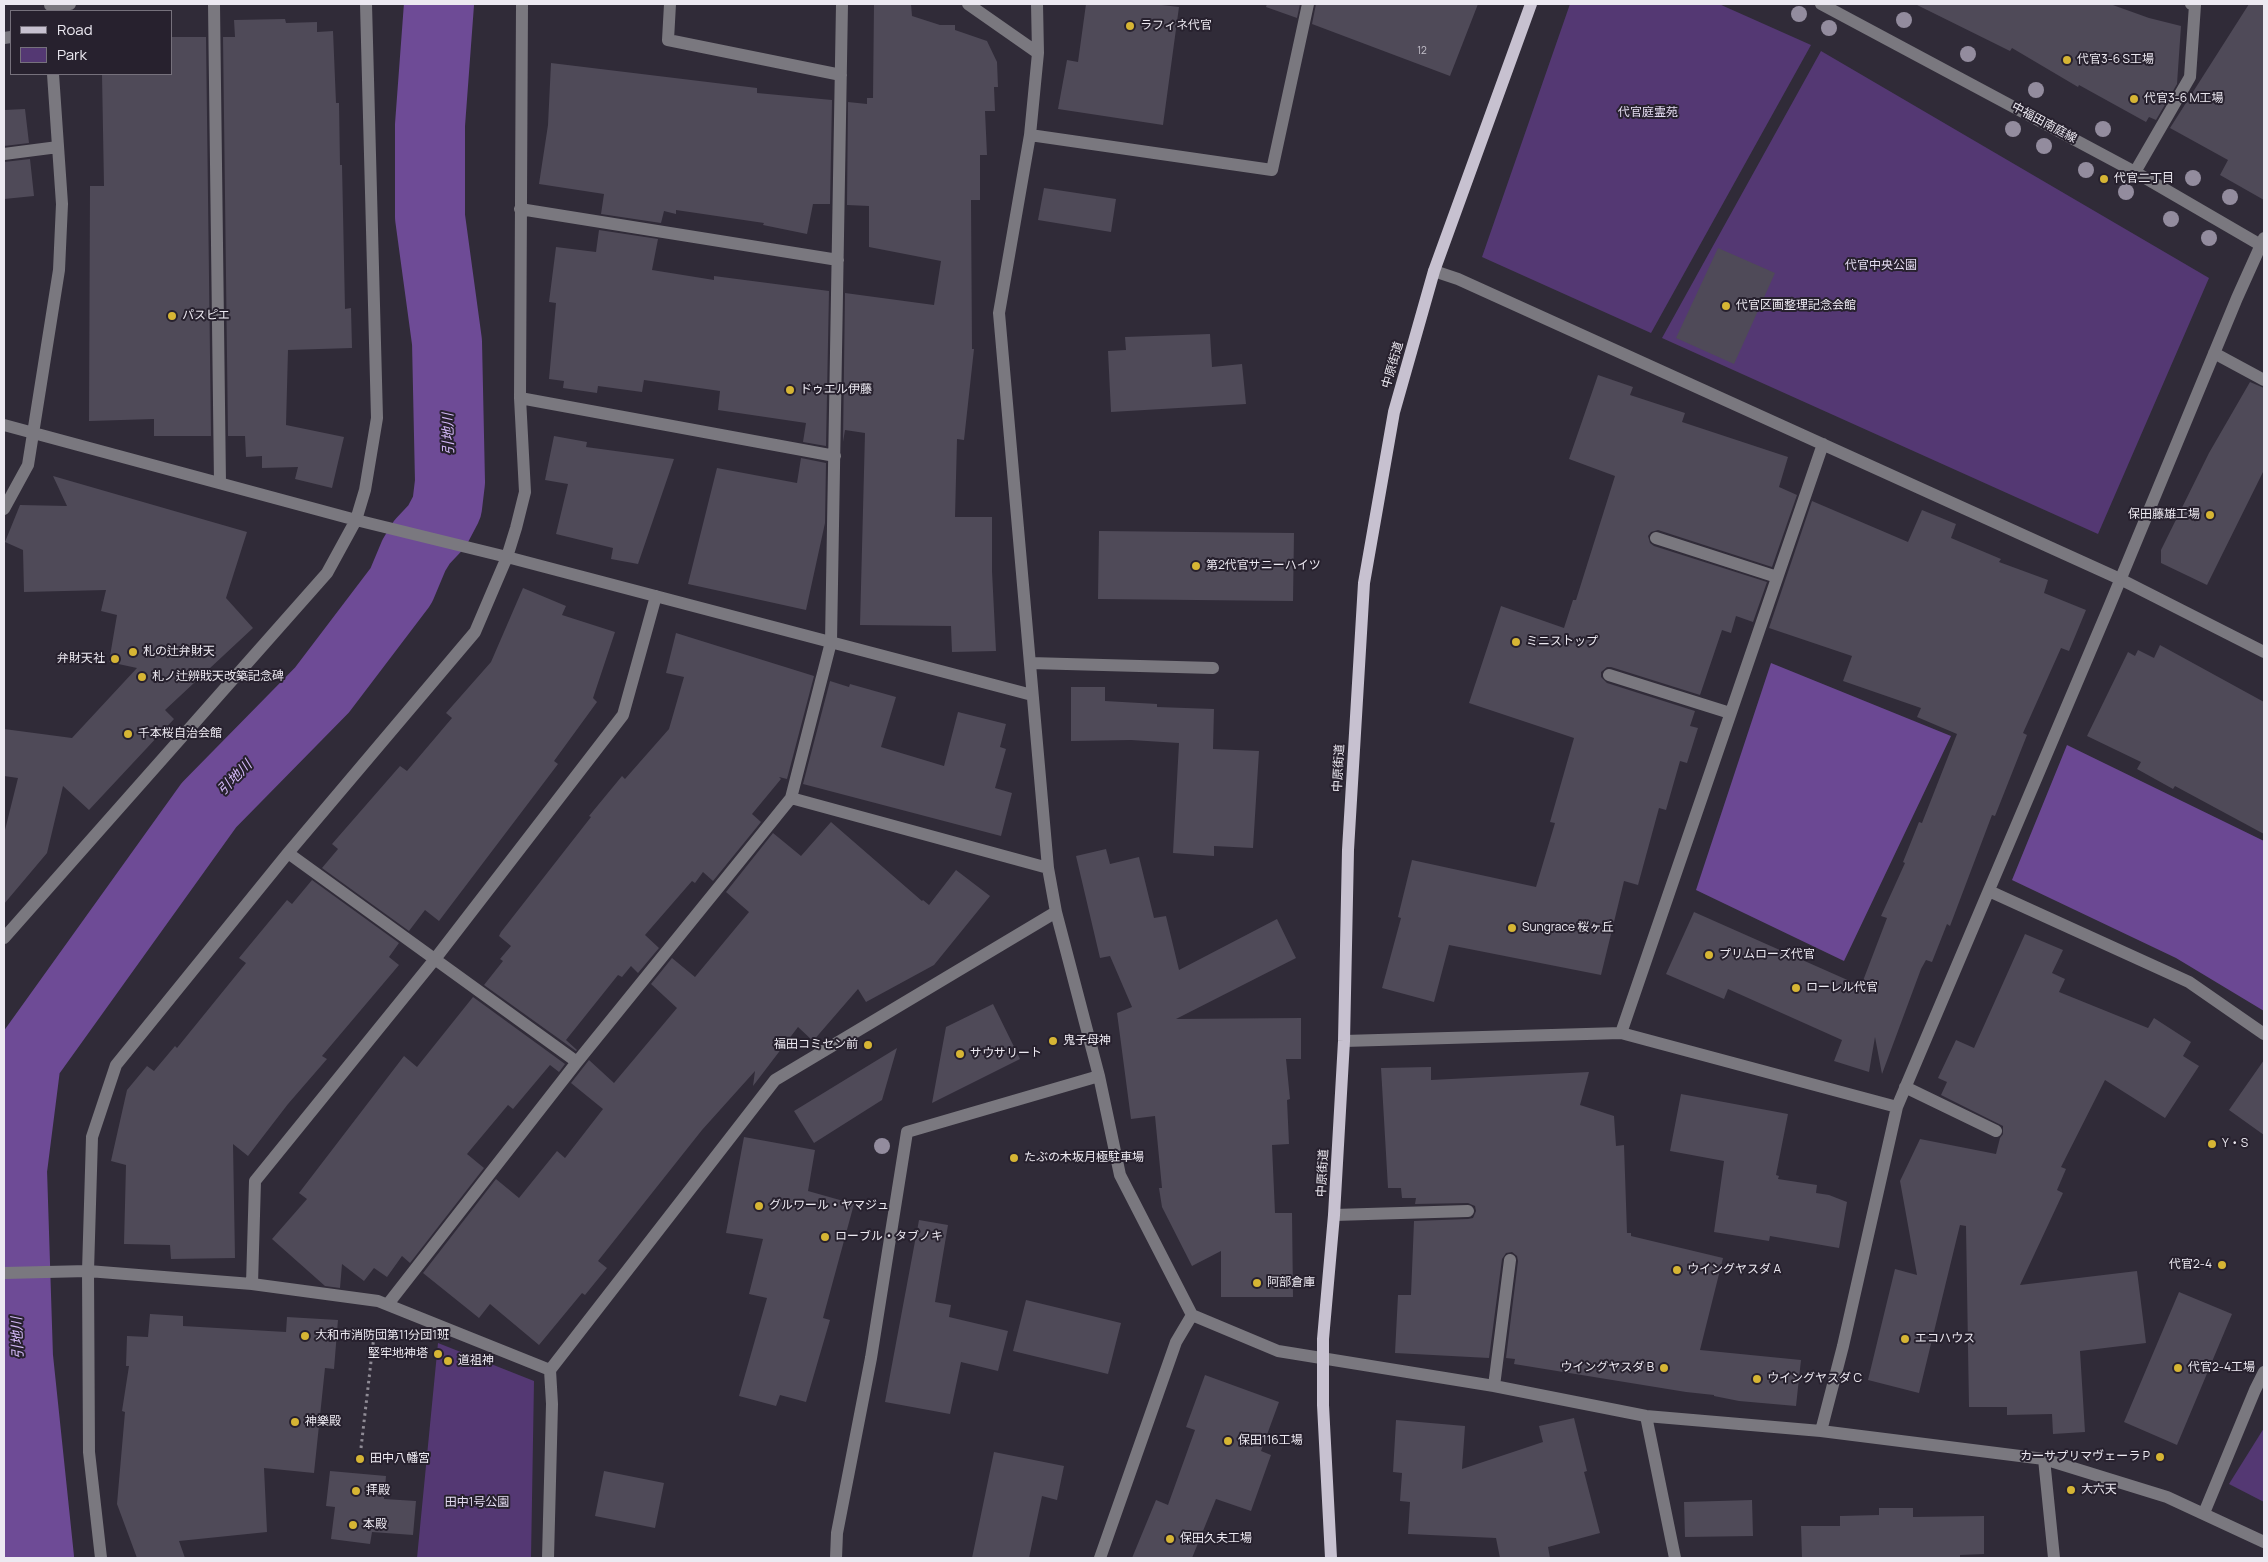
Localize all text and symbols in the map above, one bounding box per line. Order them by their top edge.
legend [10,10,172,75]
text: Road [57,19,93,40]
place label: ラフィネ代官 [1140,19,1212,33]
marker: ラフィネ代官 [1124,20,1136,32]
text: Park [57,44,87,65]
house number: 12 [1417,45,1427,57]
place label: 代官3-6 S工場 [2077,53,2154,67]
marker: 代官3-6 S工場 [2061,54,2073,66]
place label: 代官3-6 M工場 [2144,92,2224,106]
marker: 代官3-6 M工場 [2128,93,2140,105]
street label: 中福田南庭線 [2009,100,2079,146]
park label: 代官庭霊苑 [1618,106,1678,120]
place label: 代官二丁目 [2114,172,2174,186]
marker: 代官二丁目 [2098,173,2110,185]
park label: 代官中央公園 [1845,259,1917,273]
place label: 代官区画整理記念会館 [1736,299,1856,313]
marker: 代官区画整理記念会館 [1720,300,1732,312]
place label: パスピエ [182,309,230,323]
marker: パスピエ [166,310,178,322]
street label: 中原街道 [1379,340,1407,390]
place label: ドゥエル伊藤 [800,383,872,397]
marker: ドゥエル伊藤 [784,384,796,396]
water label: 引地川 [440,413,458,455]
place label: 保田藤雄工場 [2128,508,2200,522]
marker: 保田藤雄工場 [2204,509,2216,521]
place label: 第2代官サニーハイツ [1206,559,1321,573]
marker: 第2代官サニーハイツ [1190,560,1202,572]
place label: ミニストップ [1526,635,1598,649]
marker: ミニストップ [1510,636,1522,648]
place label: 札の辻弁財天 [143,645,215,659]
marker: 札の辻弁財天 [127,646,139,658]
place label: 弁財天社 [57,652,105,666]
marker: 弁財天社 [109,653,121,665]
place label: 札ノ辻辨戝天改築記念碑 [152,670,284,684]
marker: 札ノ辻辨戝天改築記念碑 [136,671,148,683]
place label: 千本桜自治会館 [138,727,222,741]
marker: 千本桜自治会館 [122,728,134,740]
street label: 中原街道 [1331,744,1347,792]
water label: 引地川 [214,757,256,799]
place label: Sungrace 桜ヶ丘 [1522,921,1613,935]
marker: Sungrace 桜ヶ丘 [1506,922,1518,934]
place label: プリムローズ代官 [1719,948,1815,962]
marker: プリムローズ代官 [1703,949,1715,961]
place label: ローレル代官 [1806,981,1878,995]
marker: ローレル代官 [1790,982,1802,994]
place label: 鬼子母神 [1063,1034,1111,1048]
marker: 鬼子母神 [1047,1035,1059,1047]
place label: 福田コミセン前 [774,1038,858,1052]
marker: 福田コミセン前 [862,1039,874,1051]
place label: サウサリート [970,1047,1042,1061]
marker: サウサリート [954,1048,966,1060]
place label: Y・S [2222,1137,2248,1151]
marker: Y・S [2206,1138,2218,1150]
street label: 中原街道 [1315,1149,1331,1197]
place label: たぶの木坂月極駐車場 [1024,1151,1144,1165]
marker: たぶの木坂月極駐車場 [1008,1152,1020,1164]
place label: グルワール・ヤマジュ [769,1199,889,1213]
marker: グルワール・ヤマジュ [753,1200,765,1212]
place label: ローブル・タブノキ [835,1230,943,1244]
marker: ローブル・タブノキ [819,1231,831,1243]
place label: 代官2-4 [2169,1258,2212,1272]
marker: 代官2-4 [2216,1259,2228,1271]
place label: ウイングヤスダ A [1687,1263,1781,1277]
marker: ウイングヤスダ A [1671,1264,1683,1276]
place label: 阿部倉庫 [1267,1276,1315,1290]
marker: 阿部倉庫 [1251,1277,1263,1289]
water label: 引地川 [9,1317,27,1359]
place label: 大和市消防団第11分団1班 [315,1329,449,1343]
marker: 大和市消防団第11分団1班 [299,1330,311,1342]
place label: エコハウス [1915,1332,1975,1346]
marker: エコハウス [1899,1333,1911,1345]
place label: 堅牢地神塔 [368,1347,428,1361]
marker: 堅牢地神塔 [432,1348,444,1360]
place label: 道祖神 [458,1354,494,1368]
marker: 道祖神 [442,1355,454,1367]
place label: ウイングヤスダ B [1560,1361,1654,1375]
place label: 代官2-4工場 [2188,1361,2255,1375]
marker: ウイングヤスダ B [1658,1362,1670,1374]
marker: 代官2-4工場 [2172,1362,2184,1374]
place label: ウイングヤスダ C [1767,1372,1862,1386]
marker: ウイングヤスダ C [1751,1373,1763,1385]
place label: 神樂殿 [305,1415,341,1429]
marker: 神樂殿 [289,1416,301,1428]
place label: 保田116工場 [1238,1434,1303,1448]
marker: 保田116工場 [1222,1435,1234,1447]
place label: カーサプリマヴェーラ P [2020,1450,2150,1464]
marker: カーサプリマヴェーラ P [2154,1451,2166,1463]
place label: 田中八幡宮 [370,1452,430,1466]
marker: 田中八幡宮 [354,1453,366,1465]
place label: 大六天 [2081,1483,2117,1497]
place label: 拝殿 [366,1484,390,1498]
marker: 大六天 [2065,1484,2077,1496]
marker: 拝殿 [350,1485,362,1497]
park label: 田中1号公園 [445,1496,509,1510]
place label: 本殿 [363,1518,387,1532]
marker: 本殿 [347,1519,359,1531]
place label: 保田久夫工場 [1180,1532,1252,1546]
marker: 保田久夫工場 [1164,1533,1176,1545]

